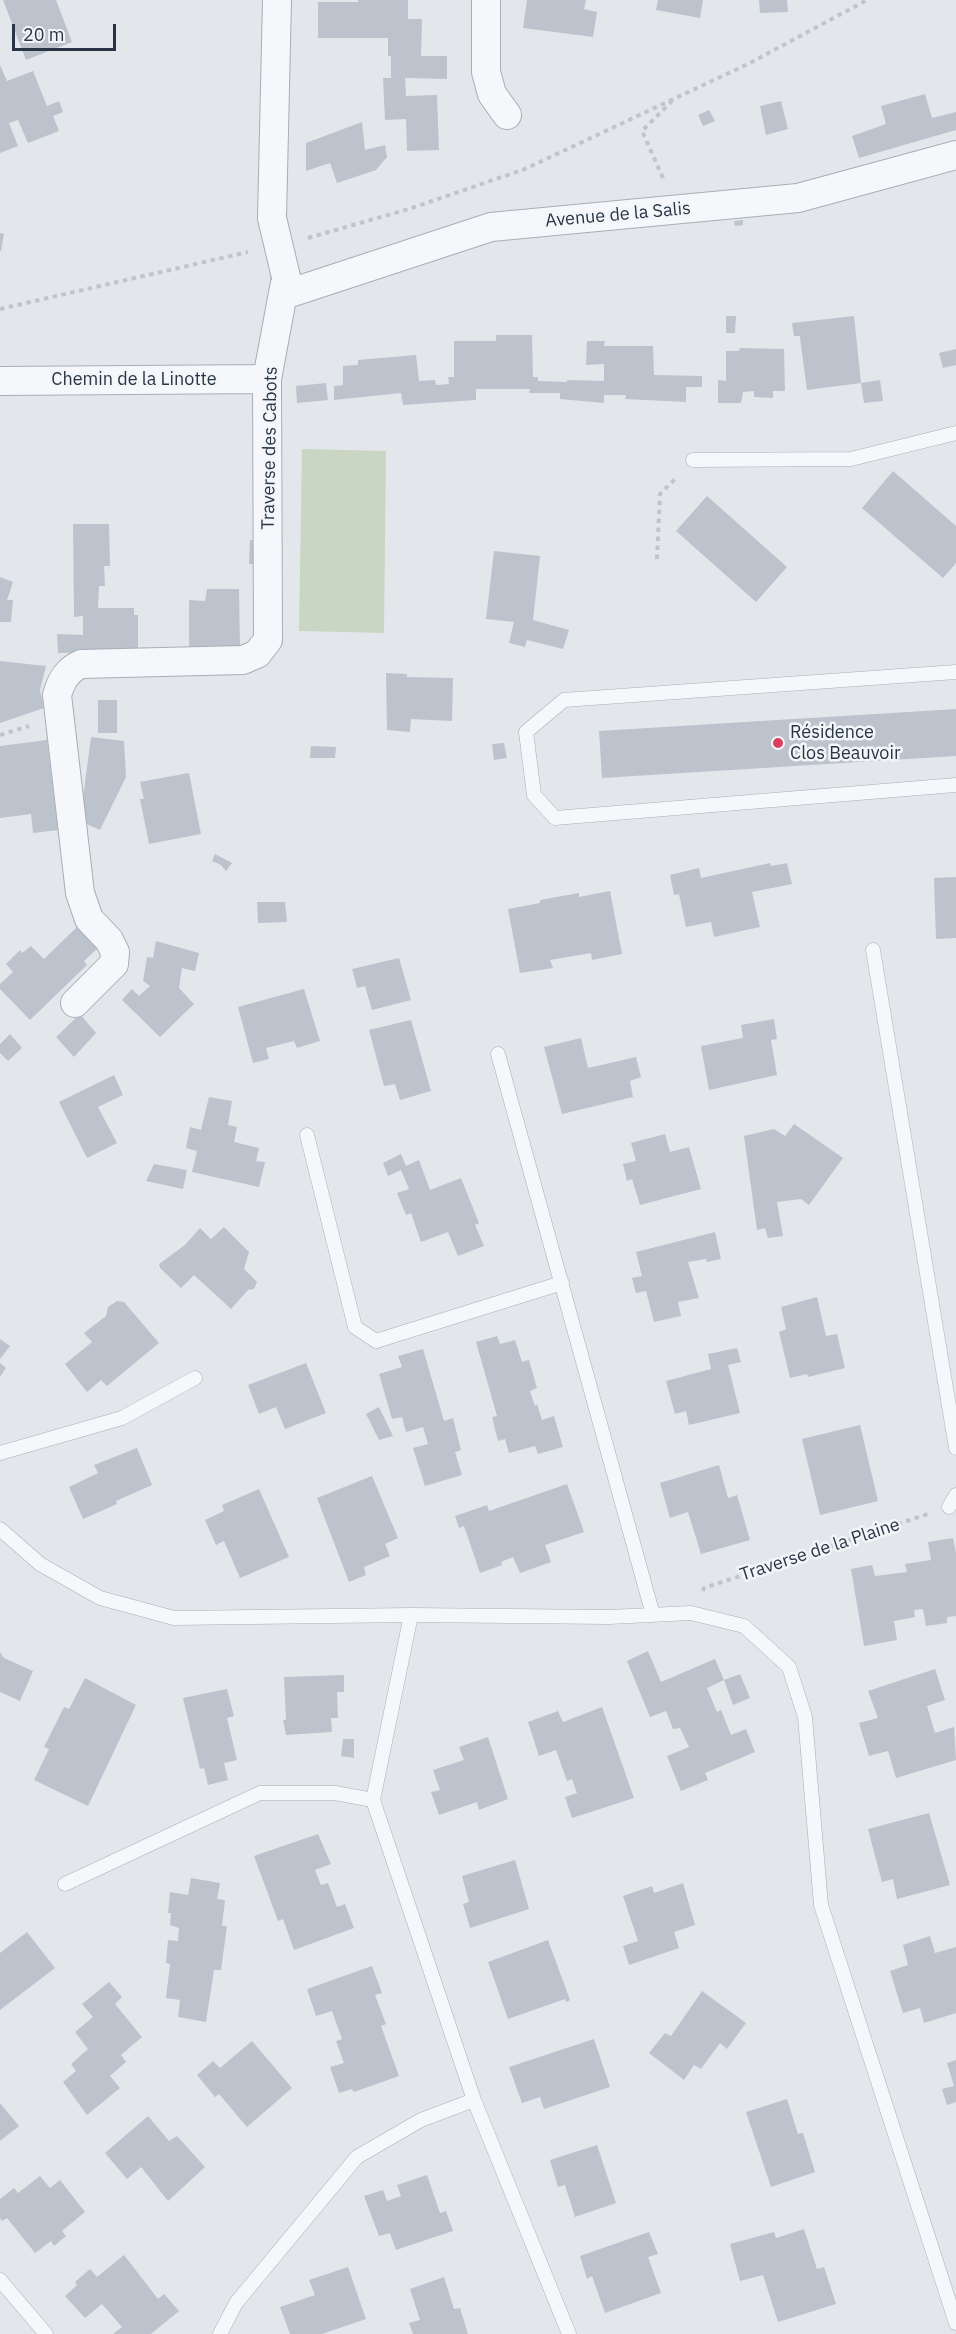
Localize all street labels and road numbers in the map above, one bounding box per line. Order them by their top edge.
street label: Avenue de la Salis [544,198,692,232]
street label: Traverse des Cabots [258,366,282,530]
street label: Chemin de la Linotte [51,369,217,391]
street label: Traverse de la Plaine [737,1514,903,1586]

